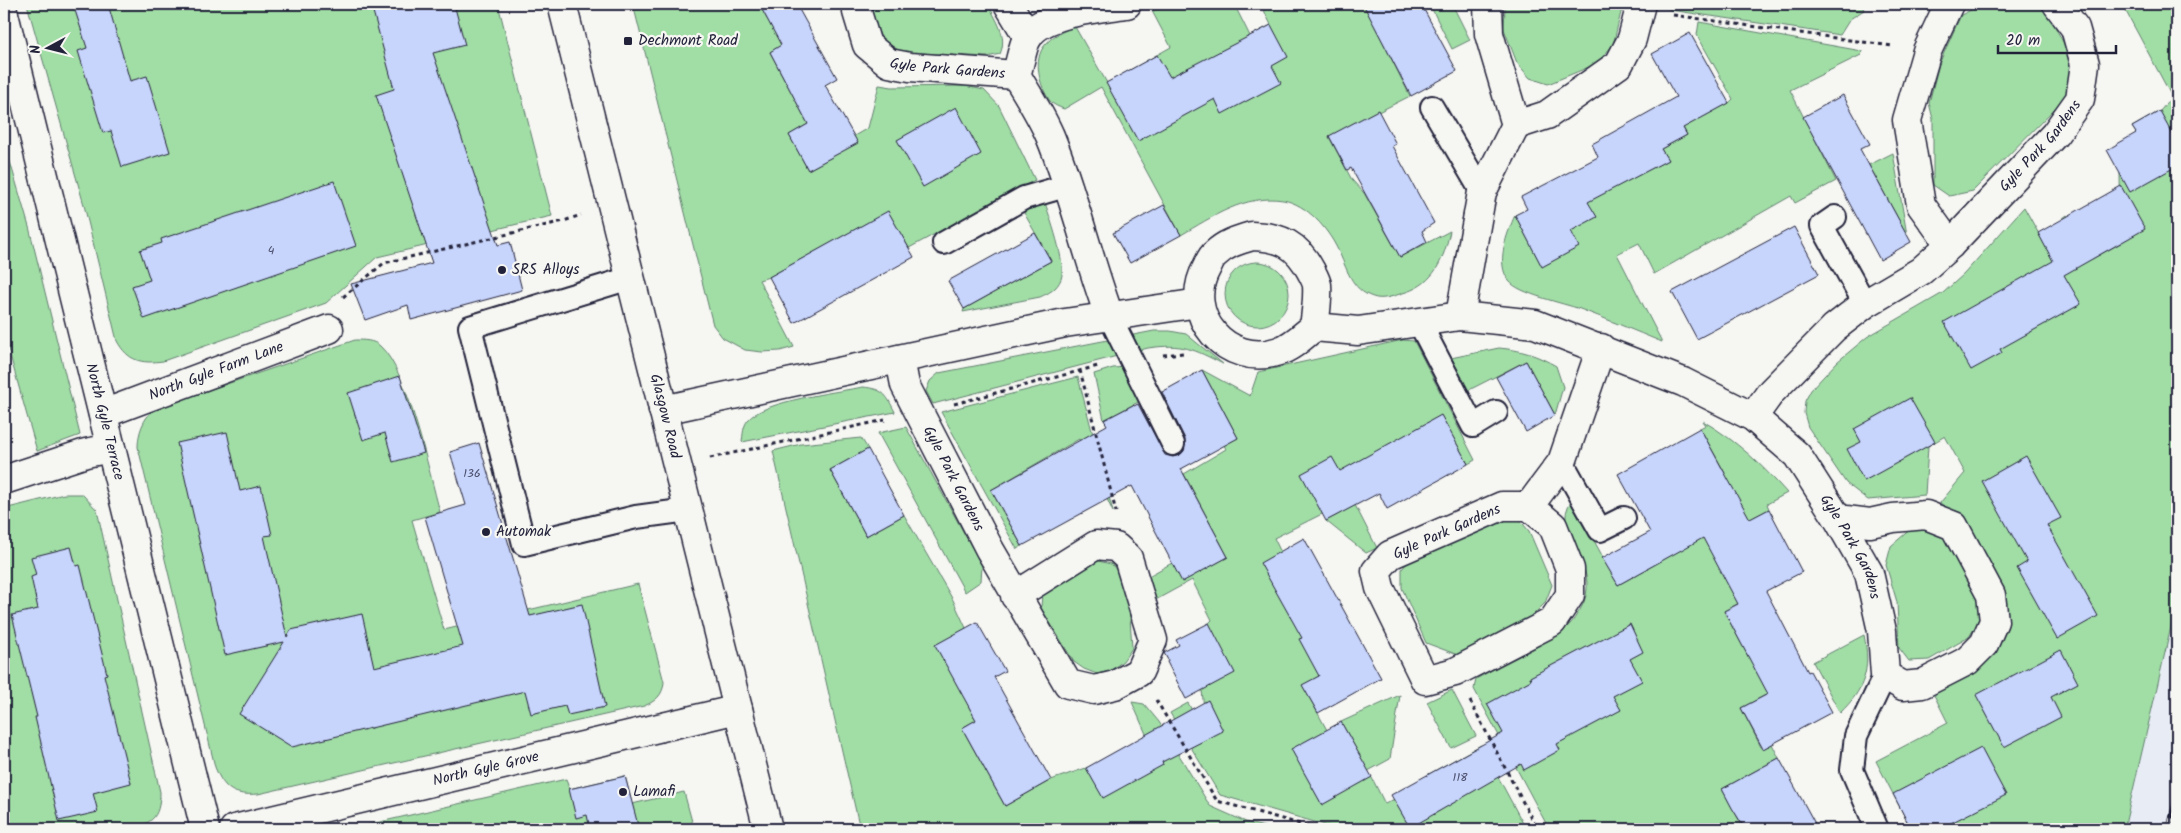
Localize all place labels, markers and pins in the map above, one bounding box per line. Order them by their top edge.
place label: Dechmont Road [638,29,738,53]
marker: Dechmont Road [622,35,634,47]
place label: SRS Alloys [512,258,580,282]
marker: SRS Alloys [496,264,508,276]
place label: Automak [496,520,552,544]
marker: Automak [480,526,492,538]
place label: Lamafi [633,780,675,804]
marker: Lamafi [617,786,629,798]

